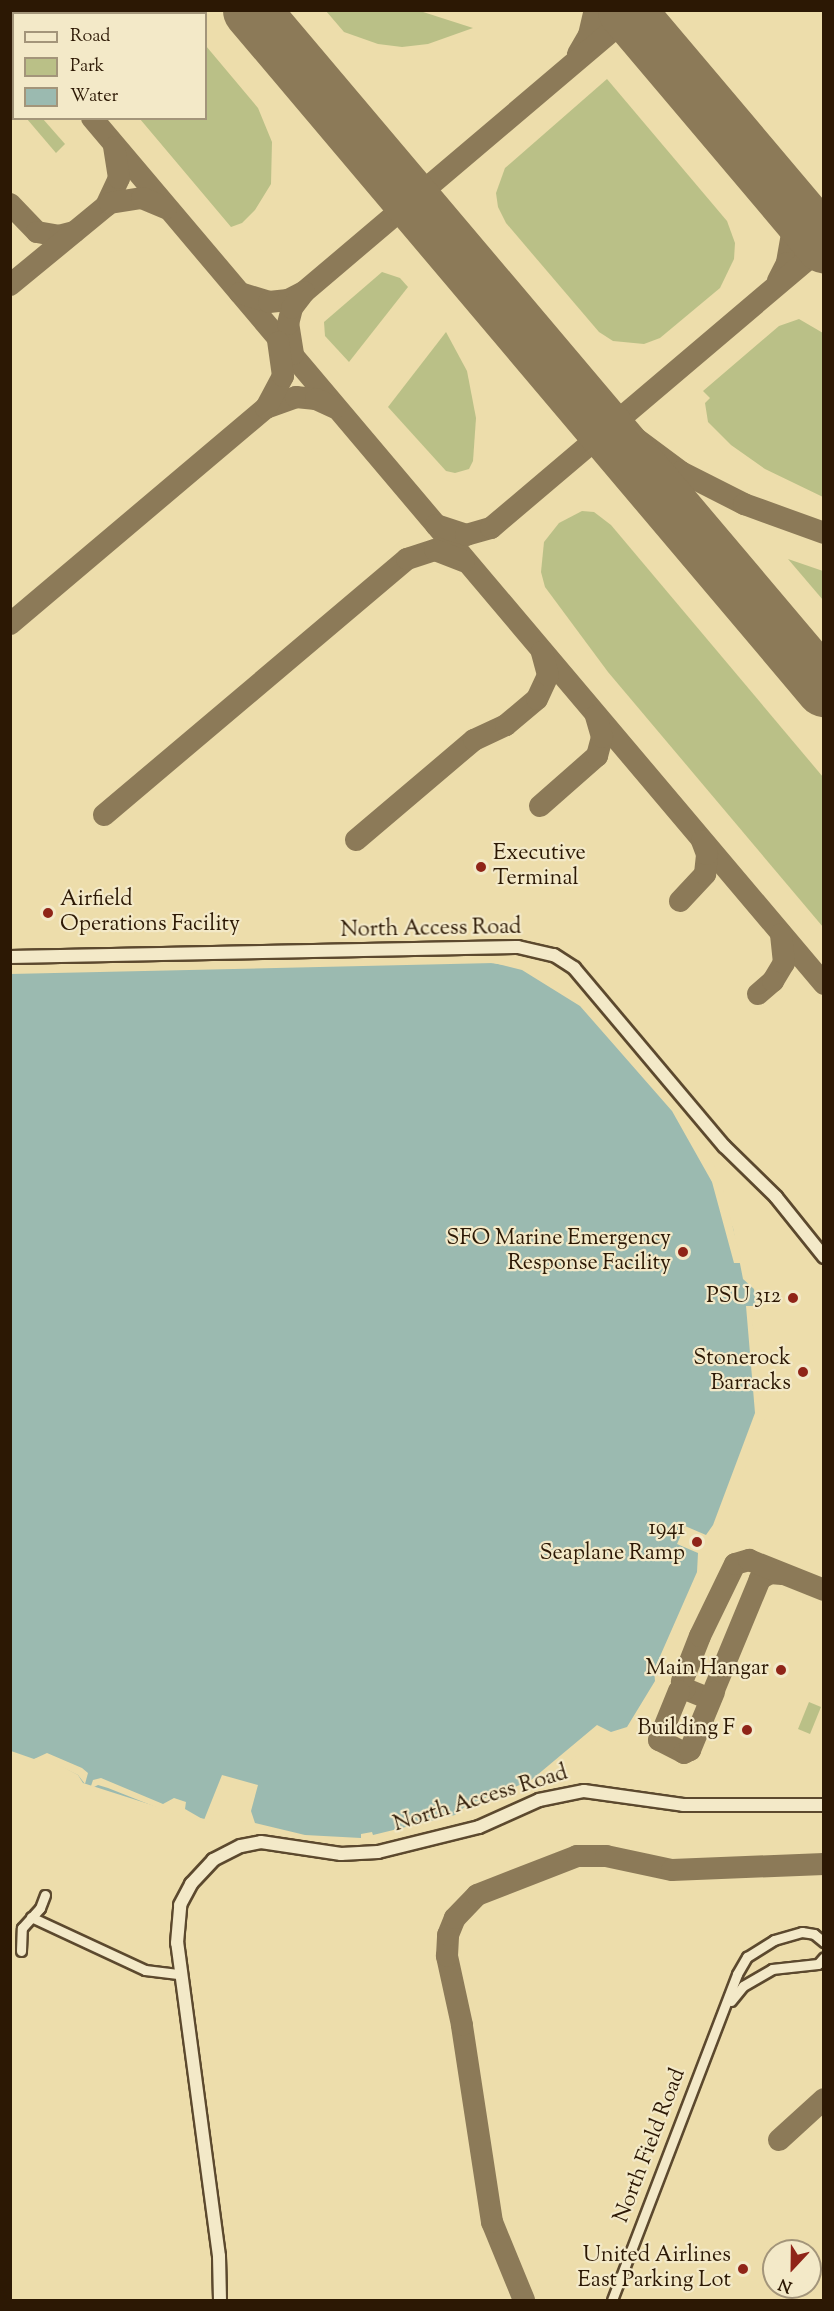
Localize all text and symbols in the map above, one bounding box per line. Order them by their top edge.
legend [12,12,207,120]
text: Road [70,24,110,50]
text: Park [70,54,104,80]
text: Water [70,84,118,110]
place label: Executive Terminal [493,841,586,892]
marker: Executive Terminal [474,860,488,874]
place label: Airfield Operations Facility [60,887,240,938]
marker: Airfield Operations Facility [41,906,55,920]
street label: North Access Road [340,915,522,945]
place label: SFO Marine Emergency Response Facility [446,1226,671,1278]
marker: SFO Marine Emergency Response Facility [676,1245,690,1259]
place label: PSU 312 [706,1285,781,1311]
marker: PSU 312 [786,1291,800,1305]
place label: Stonerock Barracks [693,1346,791,1398]
marker: Stonerock Barracks [796,1365,810,1379]
place label: 1941 Seaplane Ramp [539,1516,685,1568]
marker: 1941 Seaplane Ramp [690,1535,704,1549]
place label: Main Hangar [646,1657,769,1683]
marker: Main Hangar [774,1663,788,1677]
place label: Building F [637,1717,735,1743]
marker: Building F [740,1723,754,1737]
street label: North Access Road [391,1761,571,1839]
street label: North Field Road [609,2065,693,2227]
north arrow [762,2239,822,2299]
place label: United Airlines East Parking Lot [577,2243,731,2294]
marker: United Airlines East Parking Lot [736,2262,750,2276]
text: N [776,2271,796,2297]

